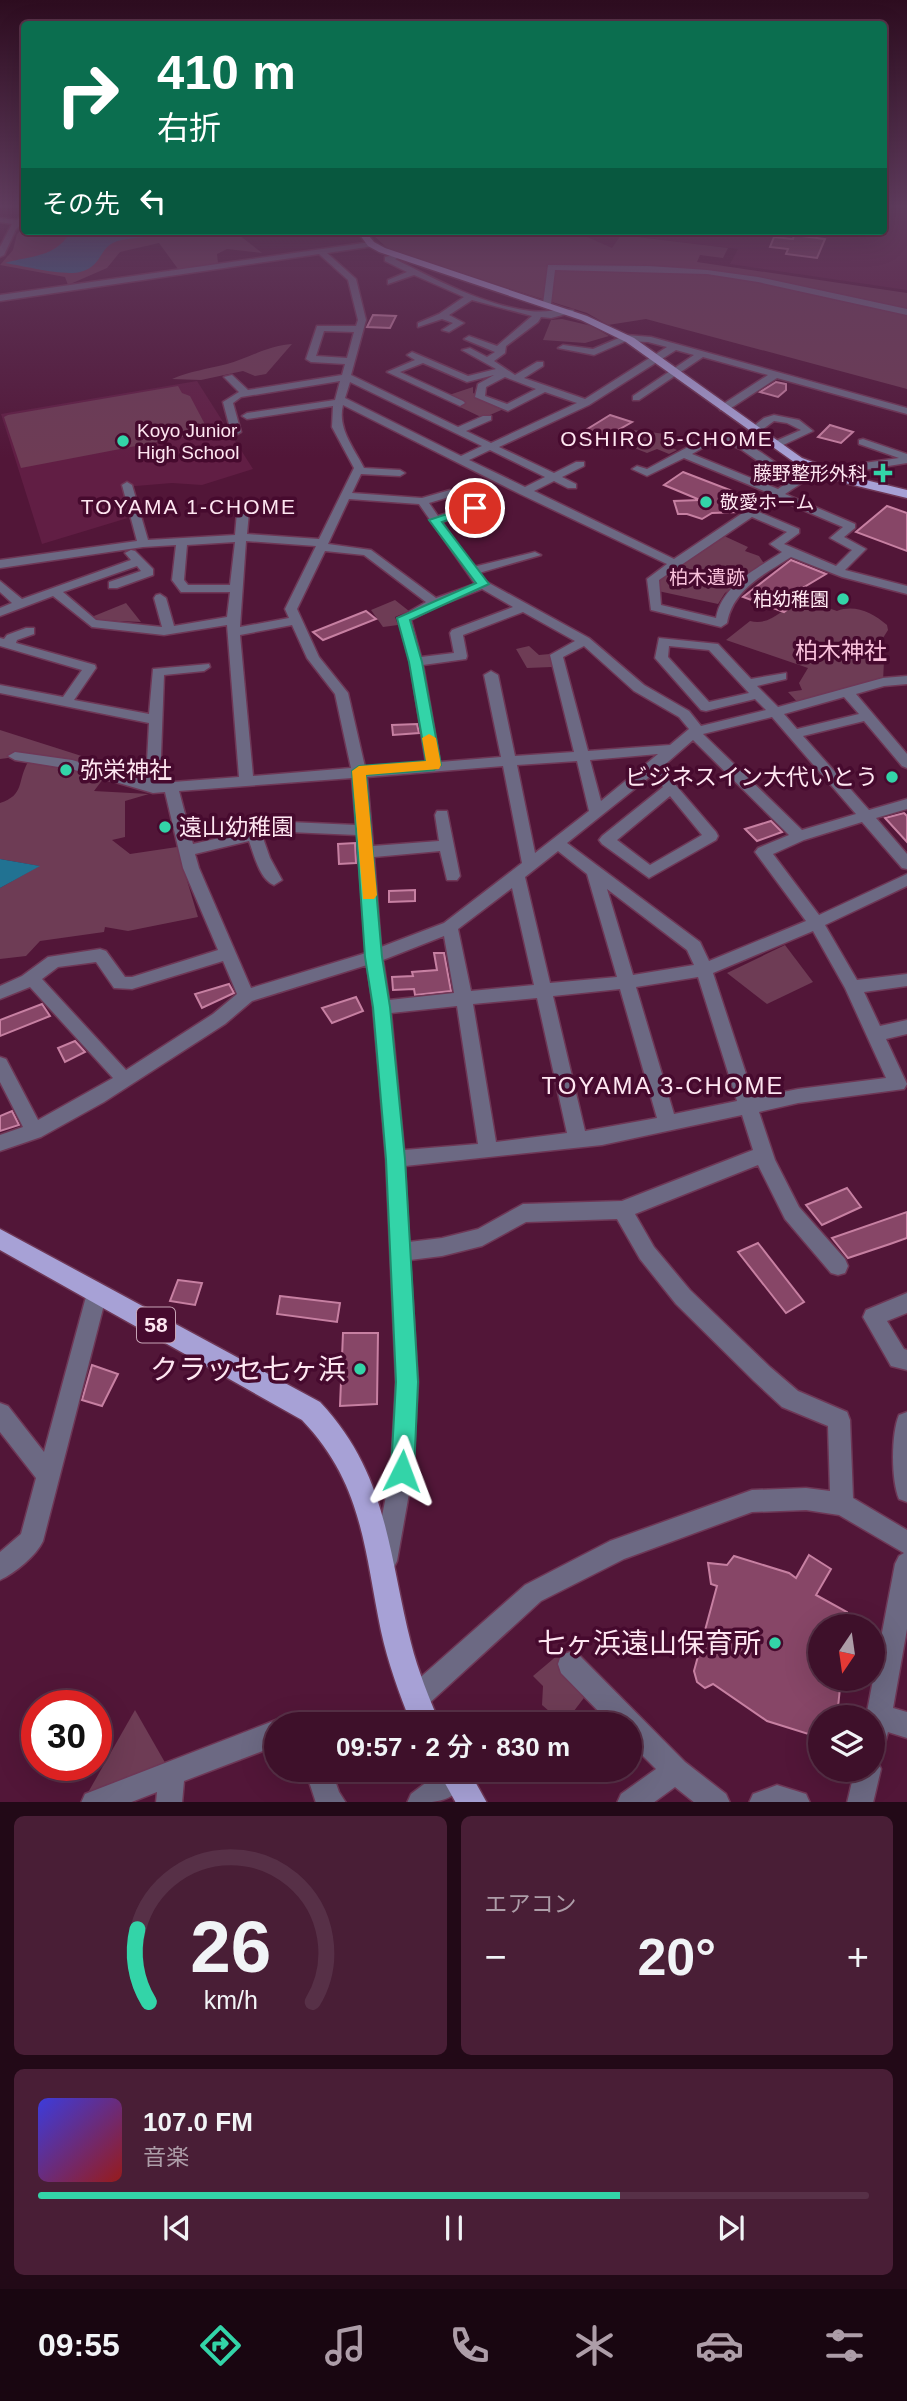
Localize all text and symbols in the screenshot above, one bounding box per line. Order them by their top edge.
text: 410 m [157,45,296,99]
icon: right [42,49,133,140]
text: 右折 [157,110,221,146]
icon: left [134,182,172,220]
text: その先 [42,189,120,219]
place label: Koyo Junior High School [137,420,239,463]
district label: OSHIRO 5-CHOME [560,427,774,450]
marker: Koyo Junior High School [115,433,131,449]
place label: 藤野整形外科 [753,463,867,484]
marker: 藤野整形外科 [873,463,893,483]
pin [445,478,505,538]
icon: arrive [456,489,494,527]
place label: 敬愛ホーム [720,492,814,513]
marker: 敬愛ホーム [698,494,714,510]
district label: TOYAMA 1-CHOME [81,495,297,518]
park label: 柏木遺跡 [669,567,745,588]
place label: 柏幼稚園 [753,589,829,610]
marker: 柏幼稚園 [835,591,851,607]
park label: 柏木神社 [795,638,887,664]
place label: 弥栄神社 [80,757,172,783]
marker: 弥栄神社 [58,762,74,778]
place label: ビジネスイン大代いとう [625,764,878,790]
marker: ビジネスイン大代いとう [884,769,900,785]
place label: 遠山幼稚園 [179,814,294,840]
marker: 遠山幼稚園 [157,819,173,835]
district label: TOYAMA 3-CHOME [541,1072,785,1099]
road number: 58 [137,1308,175,1342]
place label: クラッセ七ヶ浜 [150,1354,346,1385]
marker: クラッセ七ヶ浜 [352,1361,368,1377]
position arrow [365,1434,439,1508]
north arrow [808,1614,886,1690]
map controls [808,1614,885,1782]
place label: 七ヶ浜遠山保育所 [537,1628,761,1659]
marker: 七ヶ浜遠山保育所 [767,1635,783,1651]
speed limit sign: 30 [21,1690,112,1781]
button: layers [808,1705,885,1782]
text: 09:57 · 2 分 · 830 m [336,1732,570,1762]
text: エアコン [485,1891,577,1917]
text: 26 [190,1906,271,1987]
text: 20° [637,1928,716,1986]
text: − [485,1936,507,1978]
text: + [847,1936,869,1978]
text: km/h [203,1985,257,2013]
text: 107.0 FM [143,2107,253,2137]
text: 音楽 [143,2144,189,2170]
icon: previous [158,2209,196,2247]
icon: pause [435,2209,473,2247]
icon: next [712,2209,750,2247]
icon: directions [196,2321,245,2370]
icon: music [321,2321,370,2370]
icon: phone [445,2321,494,2370]
icon: climate [570,2321,619,2370]
icon: car [695,2321,744,2370]
icon: filters [820,2321,869,2370]
text: 09:55 [38,2327,120,2363]

